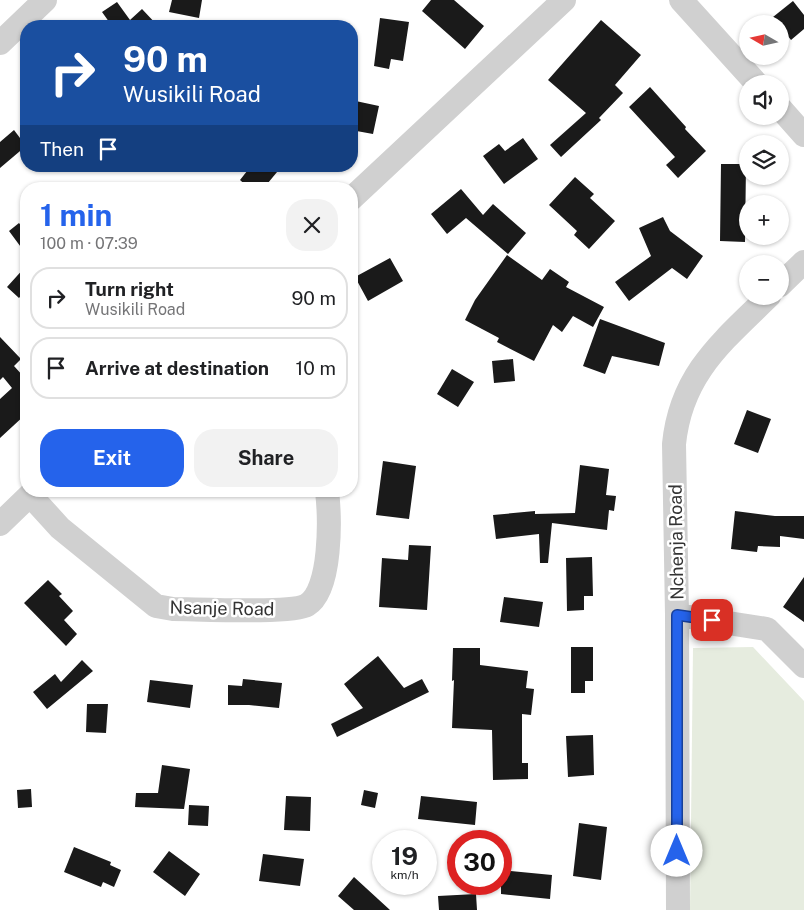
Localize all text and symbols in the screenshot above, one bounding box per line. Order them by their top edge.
north arrow [739,15,789,65]
map controls [739,15,789,305]
text: 90 m [123,39,208,80]
icon: right [40,40,105,105]
button: sound [739,75,789,125]
text: Wusikili Road [123,81,261,107]
icon: arrive [94,135,122,163]
button: layers [739,135,789,185]
text: Then [40,138,84,160]
button: + [739,195,789,245]
text: 1 min [40,197,112,233]
button: close [286,199,338,251]
text: 100 m · 07:39 [40,234,138,253]
button: − [739,255,789,305]
text: Turn right [85,278,174,300]
icon: right [42,284,70,312]
text: 90 m [292,287,336,309]
text: Wusikili Road [85,300,185,319]
icon: arrive [42,354,70,382]
text: Arrive at destination [85,357,269,379]
text: 10 m [296,357,336,379]
button: Exit [40,429,184,487]
button: Share [194,429,338,487]
street label: Nchenja Road [664,484,688,600]
street label: Nsanje Road [169,597,275,619]
pin [691,599,733,641]
icon: arrive [698,606,726,634]
position arrow [650,824,702,876]
speed limit sign: 30 [447,830,512,895]
text: 19 [391,841,418,871]
text: km/h [390,868,419,882]

